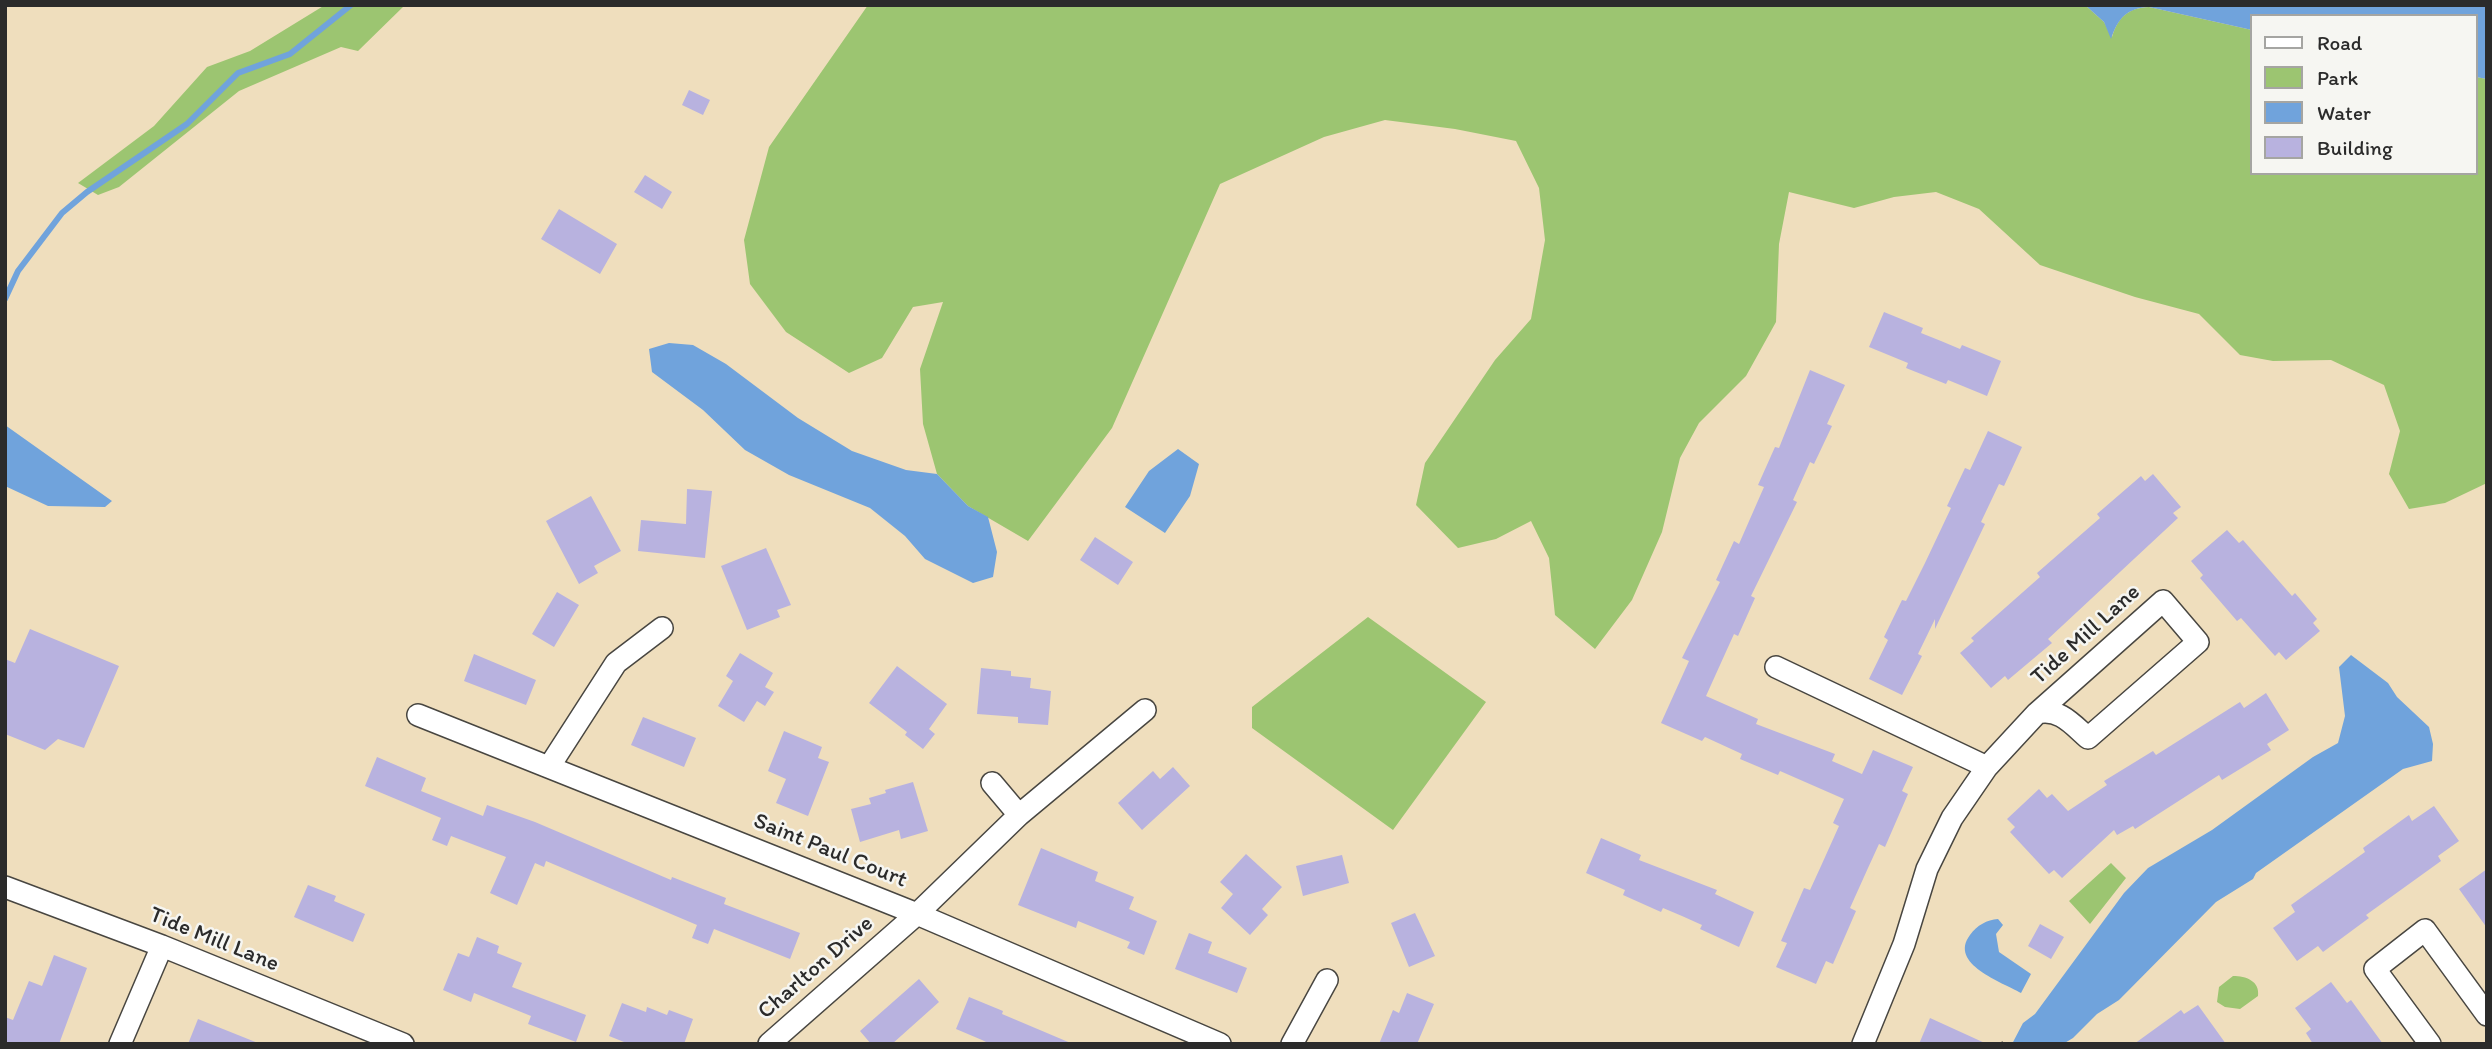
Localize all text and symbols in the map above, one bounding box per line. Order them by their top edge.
legend [2250,14,2478,175]
text: Road [2317,30,2362,55]
text: Park [2317,65,2358,90]
text: Water [2317,100,2371,125]
text: Building [2317,135,2393,160]
street label: Tide Mill Lane [2026,579,2146,691]
street label: Saint Paul Court [749,808,911,894]
street label: Tide Mill Lane [145,901,283,979]
street label: Charlton Drive [753,910,879,1026]

